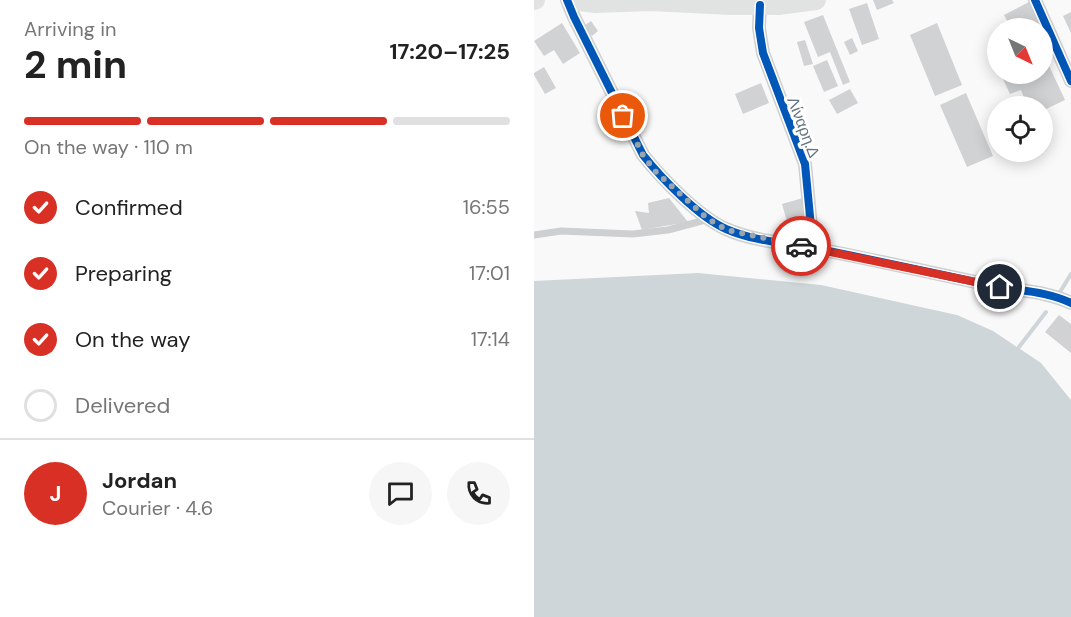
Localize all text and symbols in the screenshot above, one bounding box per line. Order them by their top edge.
text: Arriving in [24,16,116,42]
north arrow [987,18,1053,84]
map controls [987,18,1053,162]
text: 17:20–17:25 [389,37,510,66]
text: 2 min [24,39,127,90]
pin [597,90,648,141]
street label: Λίναρη.Δ [782,94,825,161]
button: locate [987,96,1053,162]
icon: bag [606,99,639,132]
text: On the way · 110 m [24,134,193,160]
icon: check [24,191,57,224]
text: Confirmed [75,193,183,222]
text: 16:55 [463,194,510,220]
courier [771,216,831,276]
icon: car [785,230,818,263]
icon: check [24,257,57,290]
text: Preparing [75,259,172,288]
text: 17:01 [469,260,510,286]
pin [974,261,1025,312]
icon: home [983,270,1016,303]
icon: check [24,323,57,356]
text: On the way [75,325,190,354]
text: 17:14 [471,326,510,352]
text: Delivered [75,391,170,420]
button: chat [369,462,432,525]
button: phone [447,462,510,525]
text: Jordan [102,466,177,495]
text: J [50,479,61,508]
text: Courier · 4.6 [102,495,213,521]

